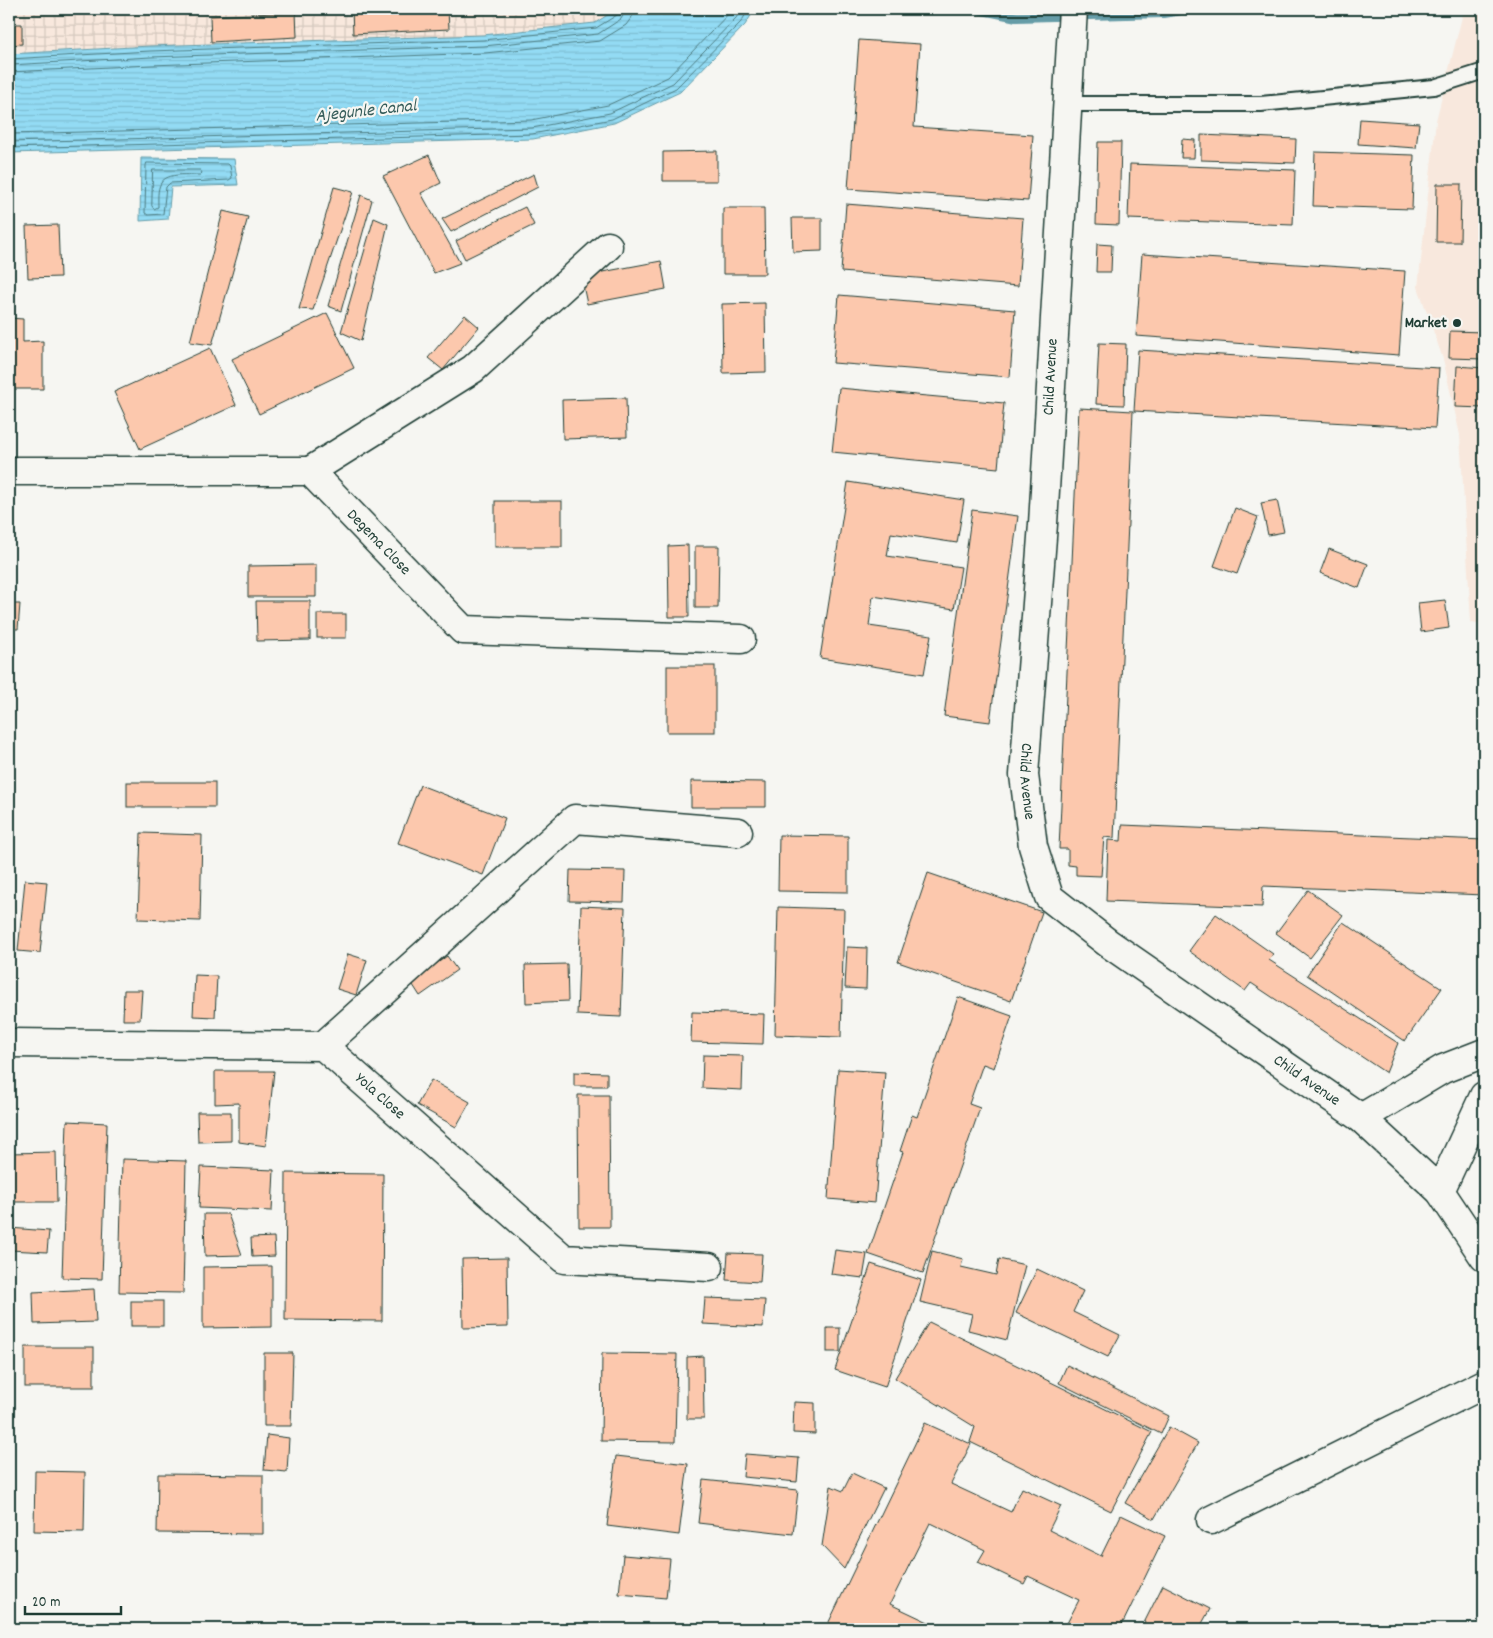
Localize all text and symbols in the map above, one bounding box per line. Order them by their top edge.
water label: Ajegunle Canal [314,94,419,130]
place label: Market [1405,312,1447,335]
marker: Market [1451,317,1463,329]
street label: Child Avenue [1038,338,1064,416]
street label: Degema Close [341,504,416,581]
street label: Child Avenue [1012,742,1041,821]
street label: Child Avenue [1268,1049,1345,1112]
street label: Yola Close [350,1068,410,1125]
scale bar [25,1583,121,1615]
text: 20 m [32,1592,60,1614]

